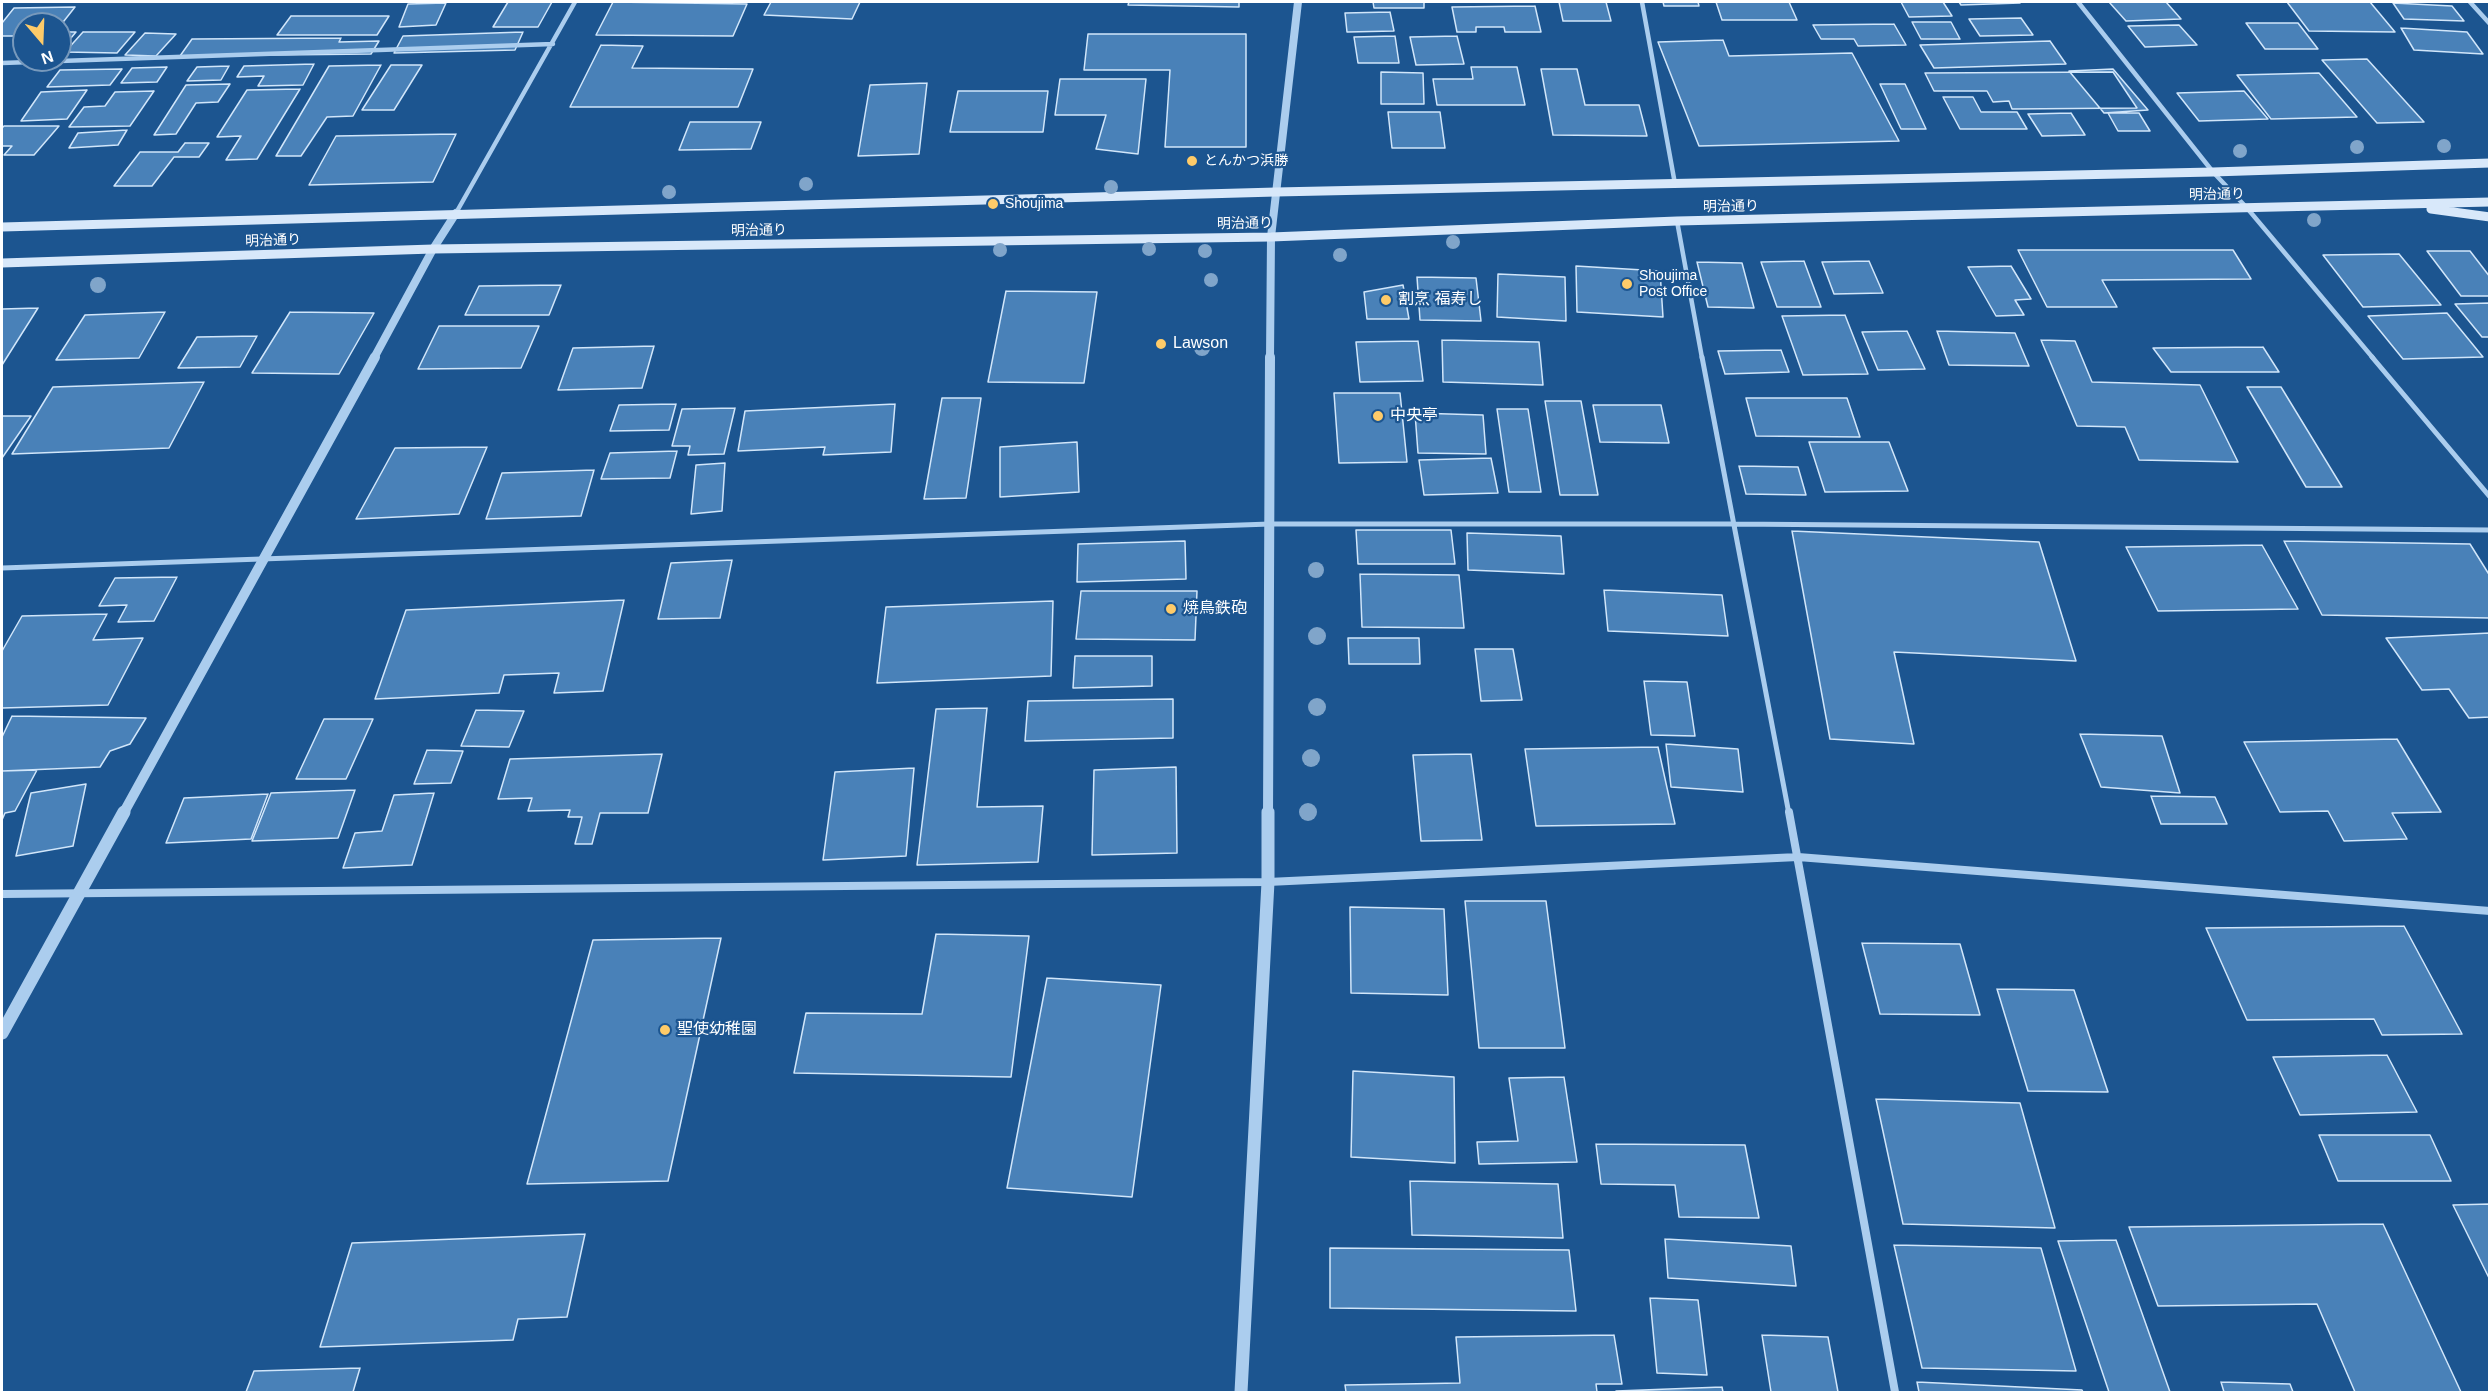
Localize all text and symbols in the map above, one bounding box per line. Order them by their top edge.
north arrow [12,12,72,72]
text: N [39,48,56,68]
place label: とんかつ浜勝 [1204,153,1288,169]
marker: とんかつ浜勝 [1185,154,1199,168]
street label: 明治通り [2189,186,2245,204]
place label: Shoujima [1005,196,1063,212]
marker: Shoujima [986,197,1000,211]
street label: 明治通り [1703,198,1759,216]
street label: 明治通り [1217,215,1273,233]
street label: 明治通り [731,222,787,240]
street label: 明治通り [245,232,301,250]
place label: Shoujima Post Office [1639,268,1707,300]
marker: Shoujima Post Office [1620,277,1634,291]
place label: 割烹 福寿し [1398,290,1482,310]
marker: 割烹 福寿し [1379,293,1393,307]
place label: Lawson [1173,334,1228,354]
marker: Lawson [1154,337,1168,351]
place label: 中央亭 [1390,406,1438,426]
marker: 中央亭 [1371,409,1385,423]
place label: 焼鳥鉄砲 [1183,599,1247,619]
marker: 焼鳥鉄砲 [1164,602,1178,616]
place label: 聖使幼稚園 [677,1020,757,1040]
marker: 聖使幼稚園 [658,1023,672,1037]

